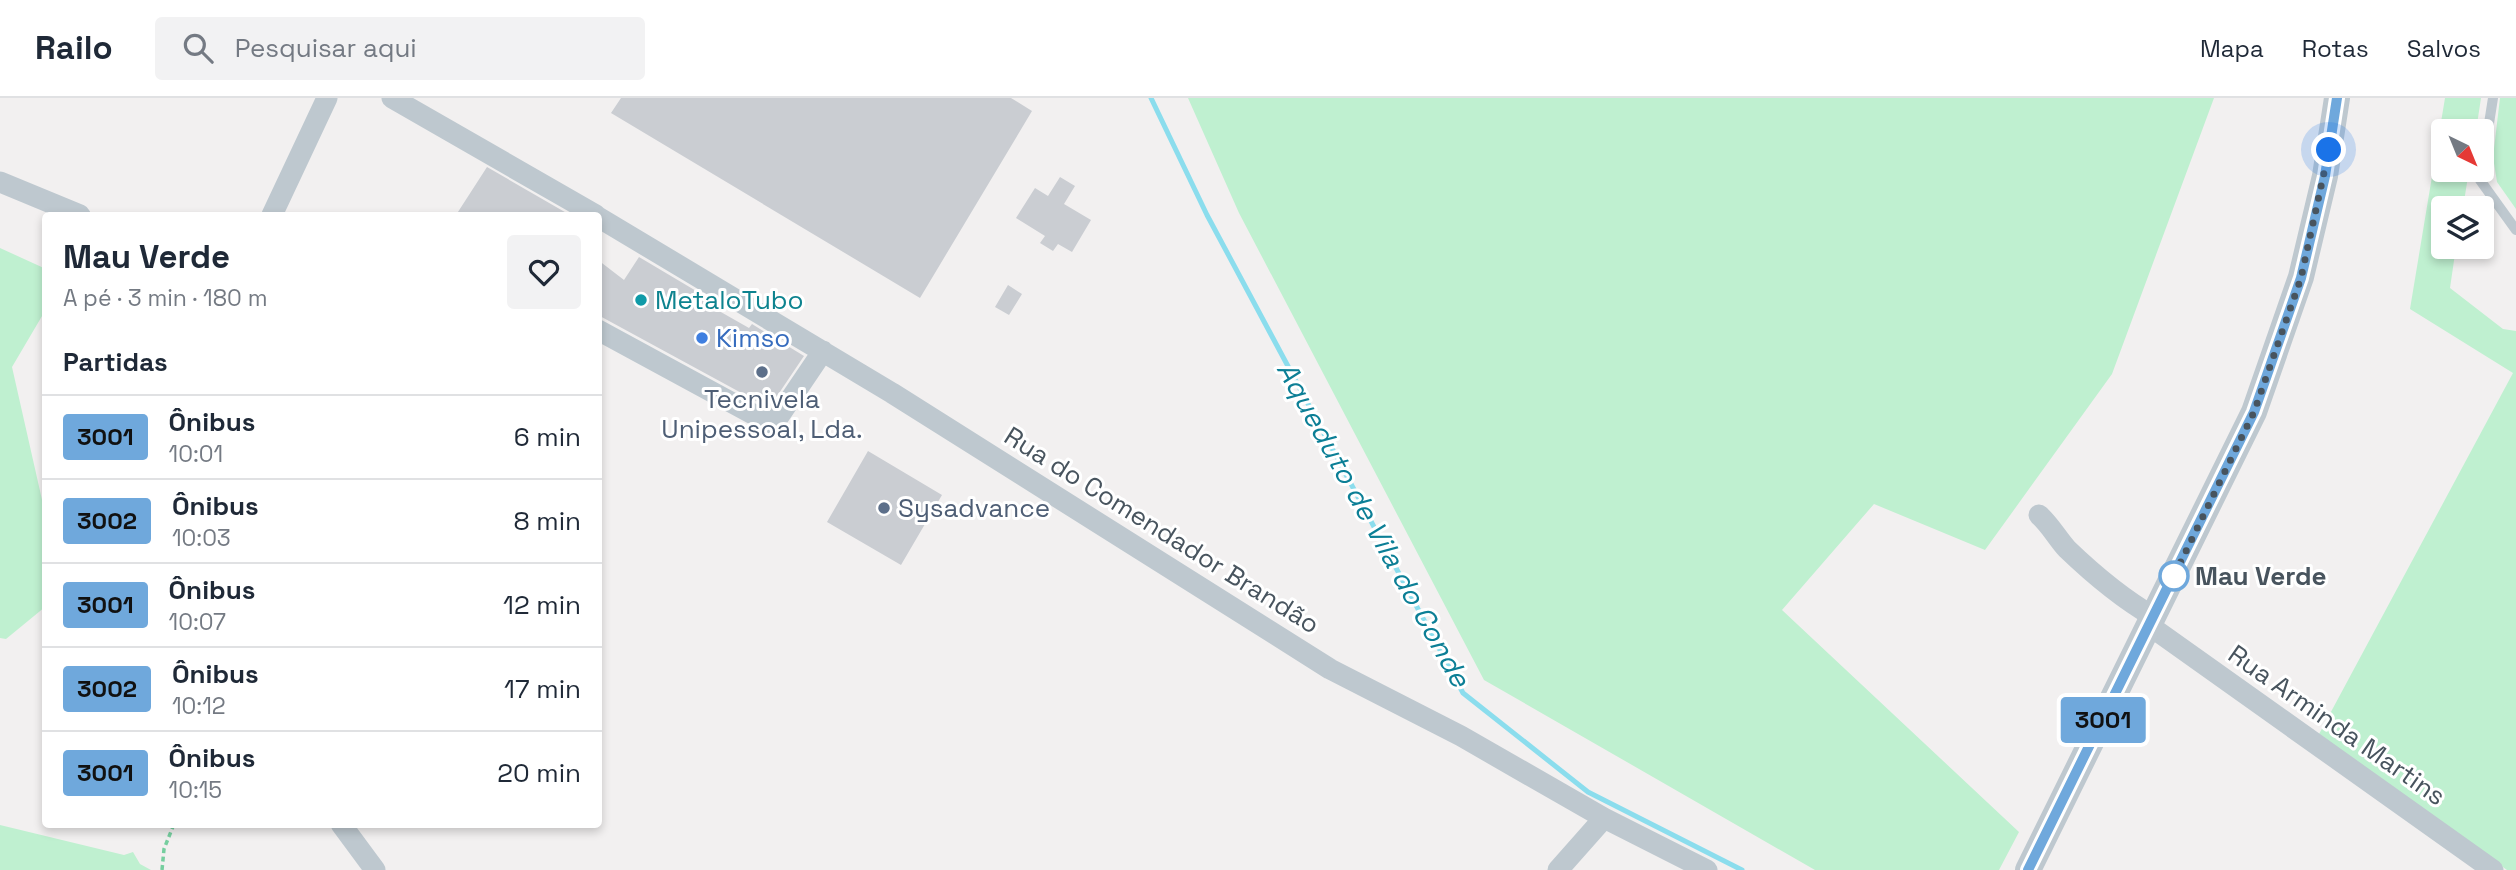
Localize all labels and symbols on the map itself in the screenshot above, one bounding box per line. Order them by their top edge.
north arrow [2431,119,2494,182]
your location [2311,132,2346,167]
place label: MetaloTubo [655,283,804,317]
marker: MetaloTubo [633,292,649,308]
place label: Kimso [716,321,790,355]
marker: Kimso [694,330,710,346]
water label: Aqueduto de Vila do Conde [1269,355,1479,694]
marker: Tecnivela Unipessoal, Lda. [754,364,770,380]
place label: Tecnivela Unipessoal, Lda. [661,382,863,446]
street label: Rua do Comendador Brandão [998,419,1326,641]
place label: Sysadvance [898,491,1050,525]
marker: Sysadvance [876,500,892,516]
place label: Mau Verde [2195,559,2327,593]
marker: Mau Verde [2159,561,2189,591]
street label: Rua Arminda Martins [2222,637,2452,813]
line badge: 3001 [2054,697,2152,743]

